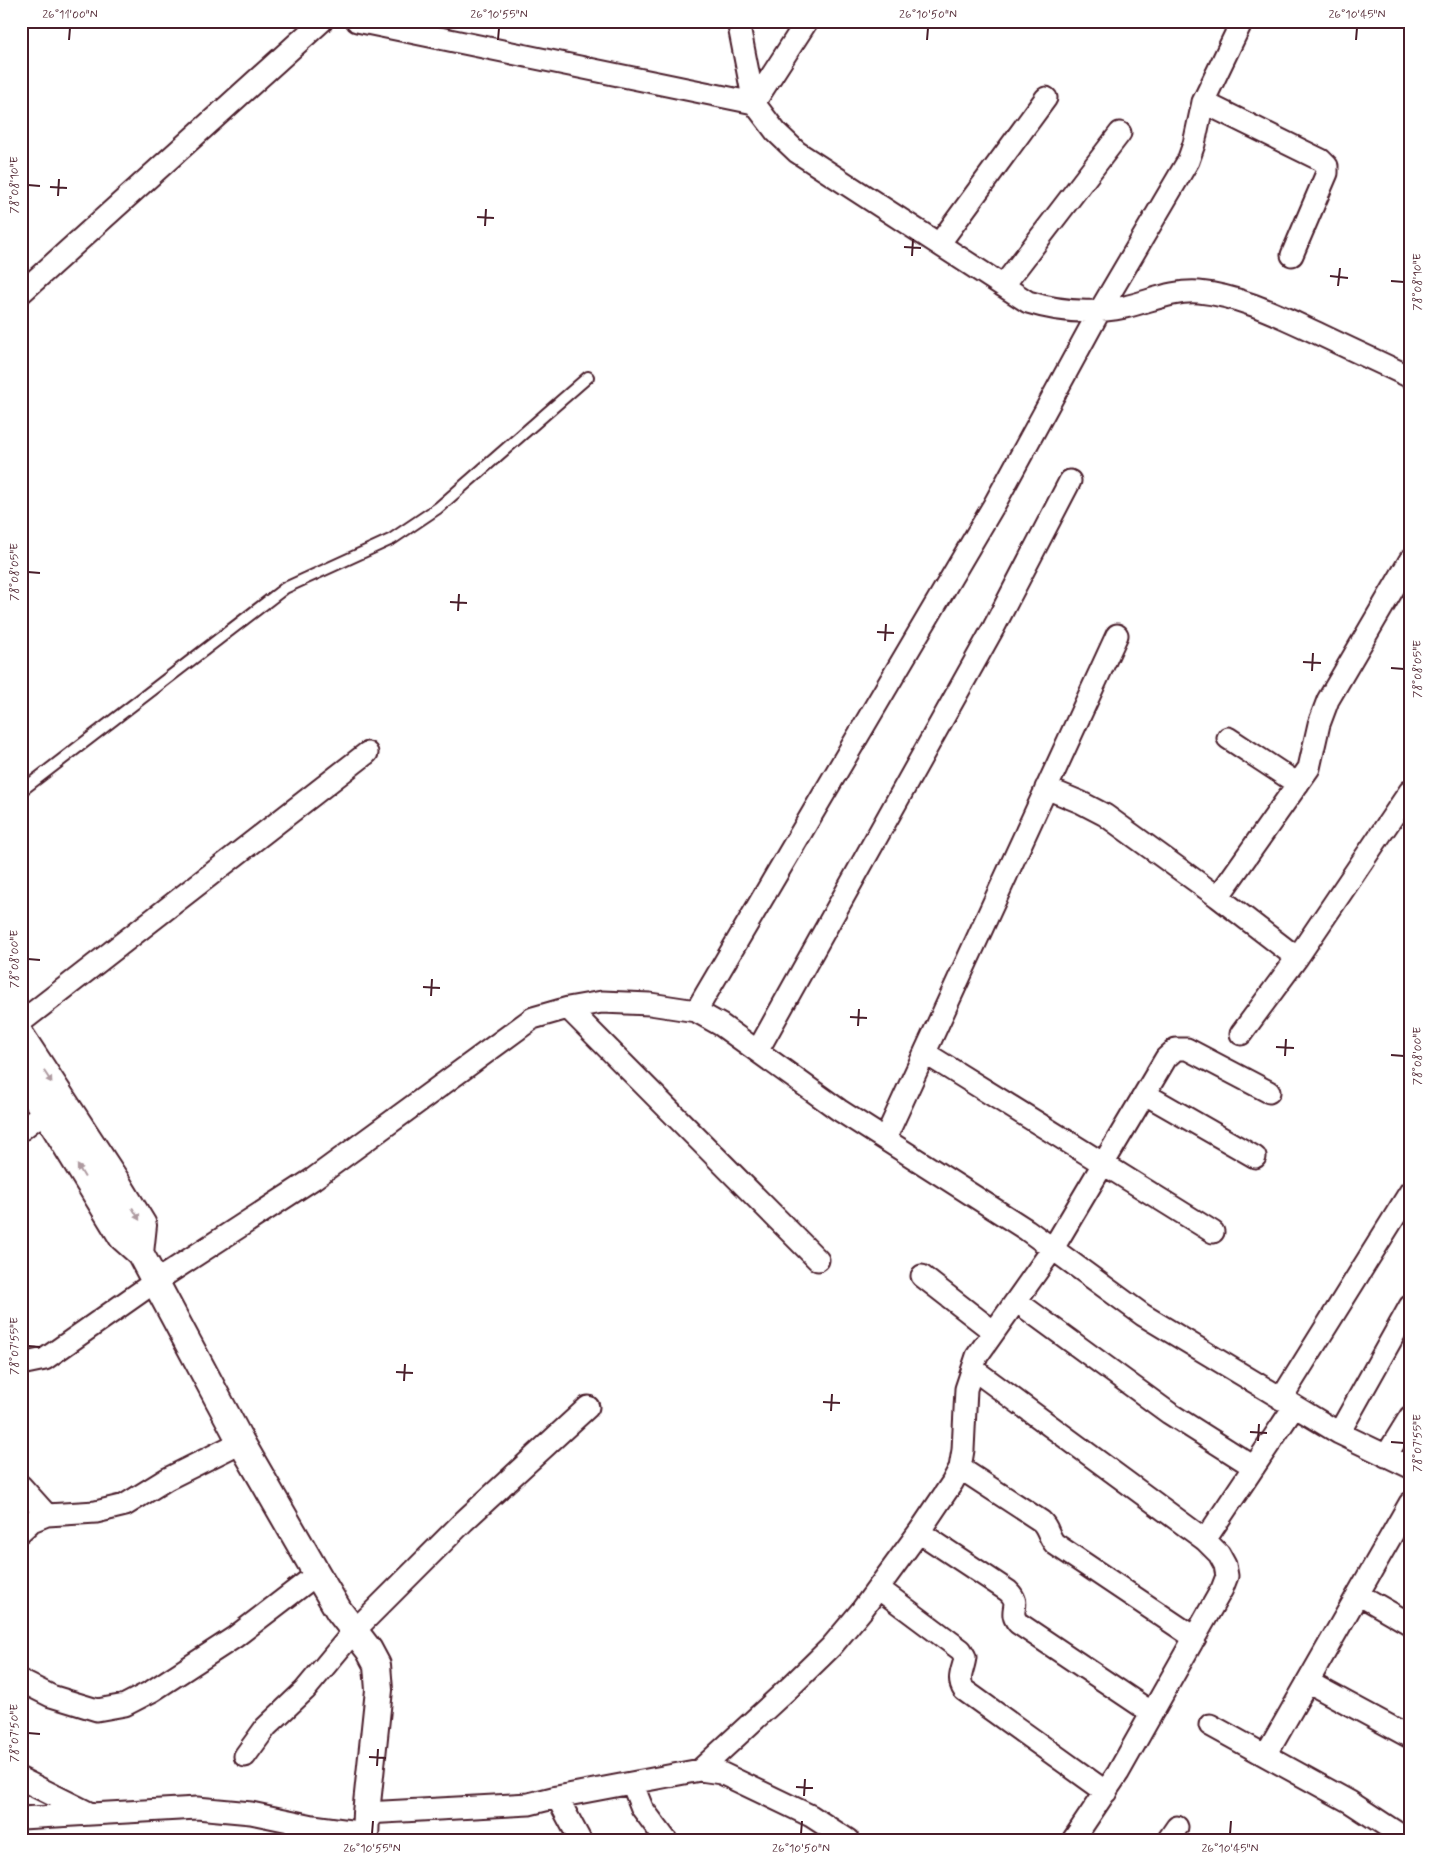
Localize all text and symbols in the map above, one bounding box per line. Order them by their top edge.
text: 26°11'00"N [42,7,98,23]
text: 26°10'55"N [470,7,528,23]
text: 26°10'50"N [899,7,957,23]
text: 26°10'45"N [1328,7,1386,23]
text: 78°08'10"E [7,156,23,214]
text: 78°08'10"E [1410,253,1426,311]
text: 78°08'05"E [7,543,23,601]
text: 78°08'05"E [1410,640,1426,698]
text: 78°08'00"E [7,930,23,988]
text: 78°08'00"E [1410,1027,1426,1085]
one-way arrow [43,1070,53,1084]
one-way arrow [76,1165,85,1178]
one-way arrow [132,1207,141,1220]
text: 78°07'55"E [7,1317,23,1375]
text: 78°07'55"E [1410,1414,1426,1472]
text: 78°07'50"E [7,1704,23,1762]
text: 26°10'55"N [343,1841,401,1857]
text: 26°10'50"N [772,1841,830,1857]
text: 26°10'45"N [1201,1841,1259,1857]

